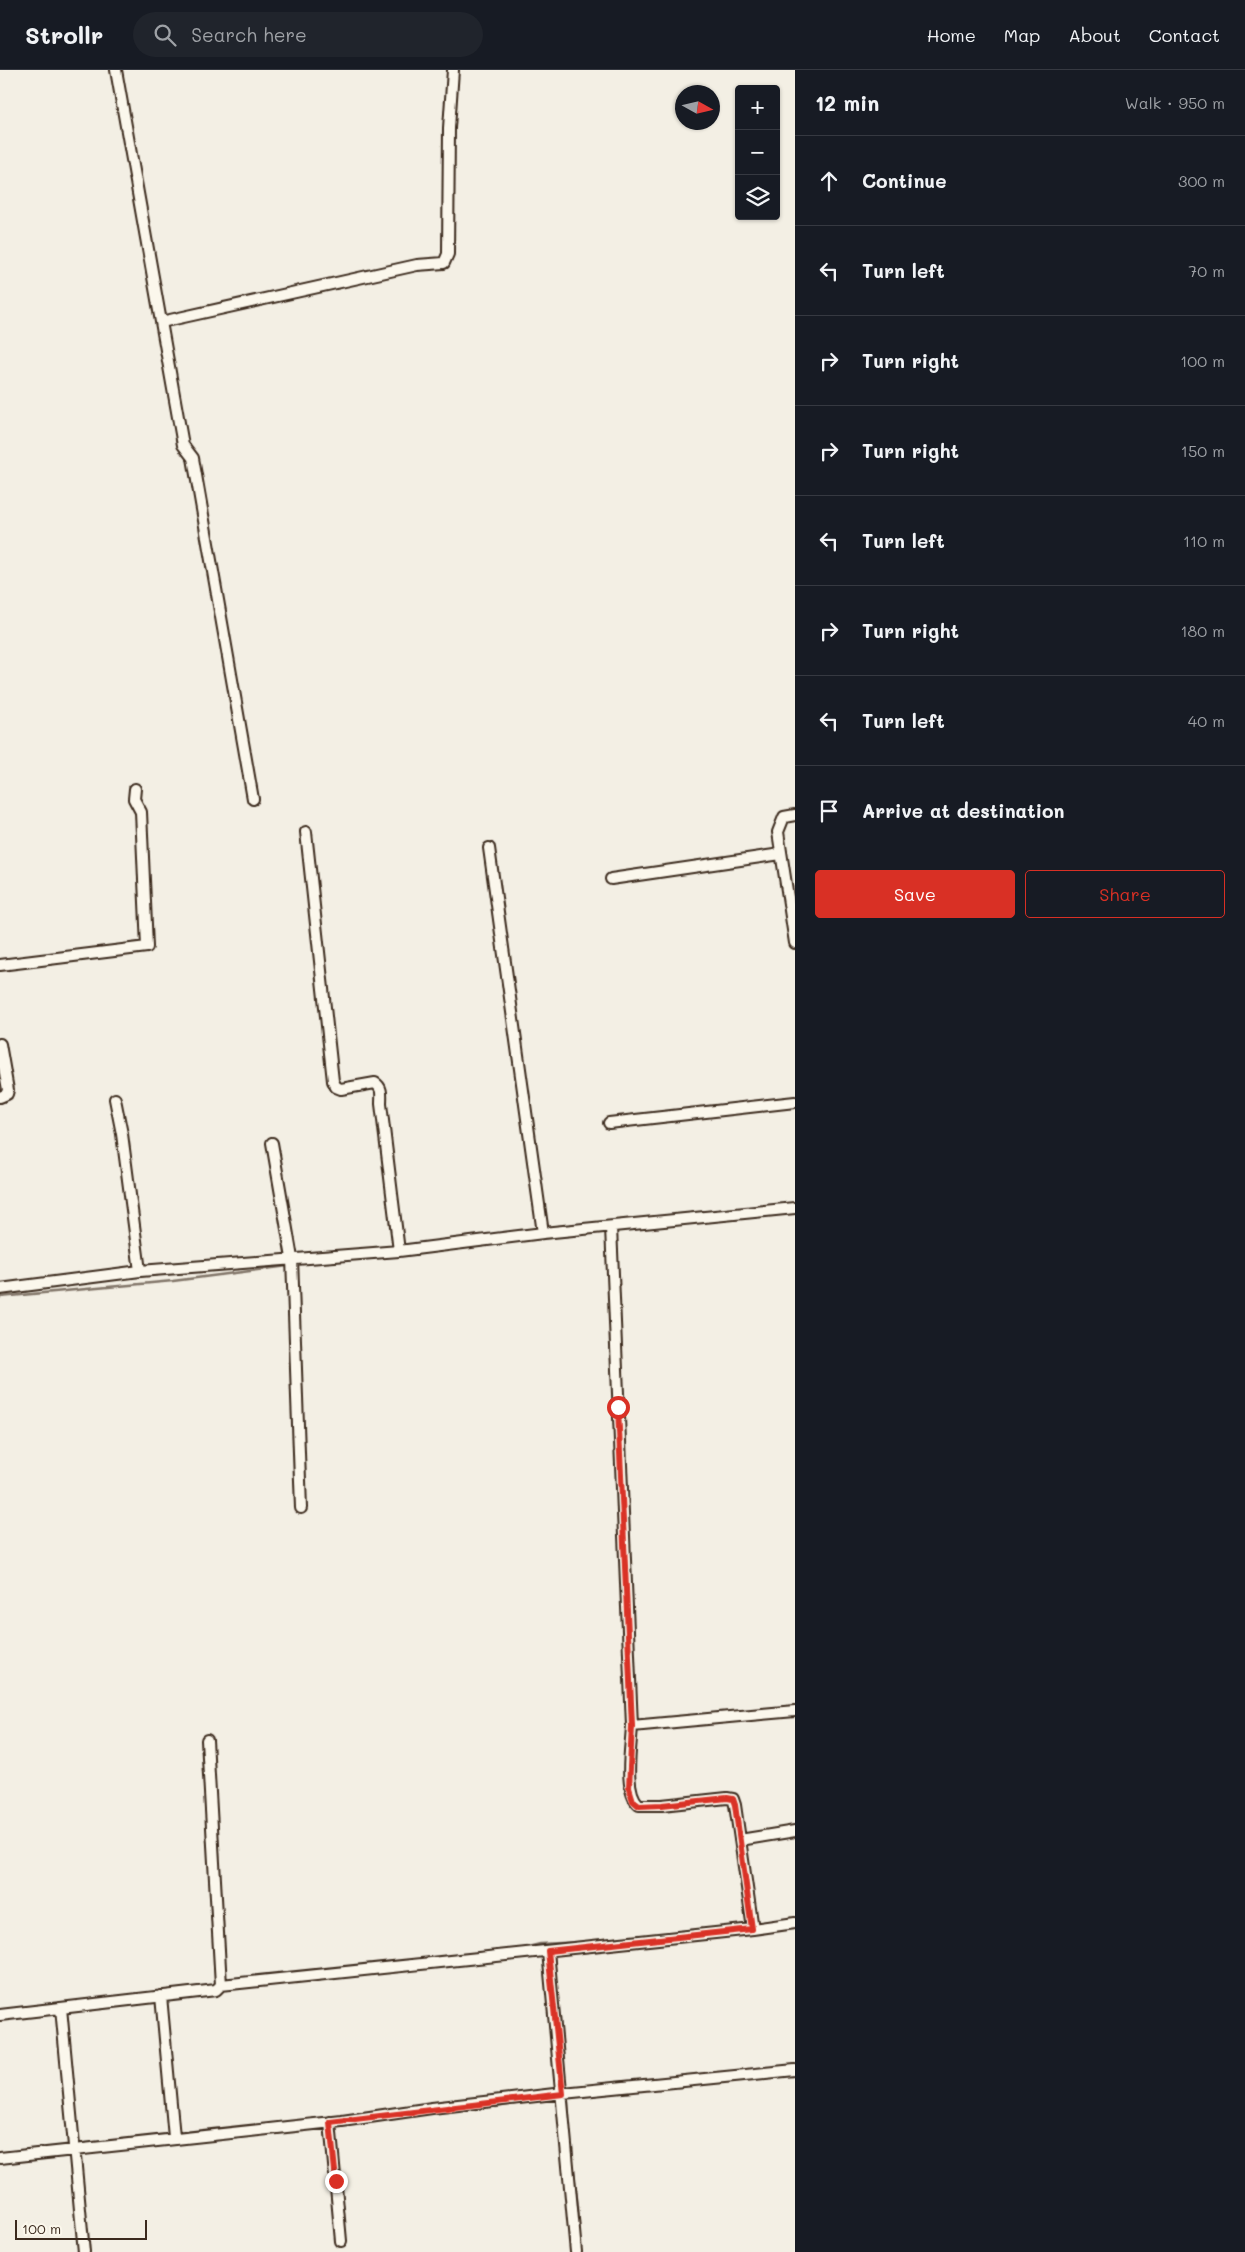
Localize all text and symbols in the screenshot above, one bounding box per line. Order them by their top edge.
search box [133,12,483,57]
text: Strollr [25,19,103,50]
icon: search [151,21,179,49]
text: Search here [191,22,307,47]
text: Home [927,23,976,47]
text: Map [1004,23,1040,47]
text: About [1068,23,1121,47]
text: Contact [1149,23,1220,47]
north arrow [675,85,720,130]
map controls [735,85,780,220]
button: + [735,85,780,130]
text: 12 min [815,89,879,116]
text: Walk · 950 m [1125,92,1225,113]
button: − [735,130,780,175]
icon: ahead [815,167,843,195]
text: Continue [862,168,947,193]
text: 300 m [1178,170,1225,191]
button: layers [735,175,780,220]
icon: left [815,257,843,285]
text: Turn left [862,258,945,283]
text: 70 m [1188,260,1225,281]
icon: right [815,347,843,375]
text: Turn right [862,348,959,373]
text: 100 m [1180,350,1225,371]
icon: right [815,437,843,465]
text: Turn right [862,438,959,463]
text: 150 m [1181,440,1225,461]
icon: left [815,527,843,555]
text: Turn left [862,528,945,553]
text: 110 m [1183,530,1225,551]
icon: right [815,617,843,645]
text: Turn right [862,618,959,643]
text: 180 m [1180,620,1225,641]
icon: left [815,707,843,735]
text: Turn left [862,708,945,733]
text: 40 m [1188,710,1225,731]
icon: arrive [815,797,843,825]
text: Arrive at destination [862,798,1065,823]
button: Save [815,870,1015,918]
button: Share [1025,870,1225,918]
route start [607,1396,630,1419]
route end [325,2170,348,2193]
scale bar [15,2217,148,2240]
text: 100 m [22,2219,61,2238]

